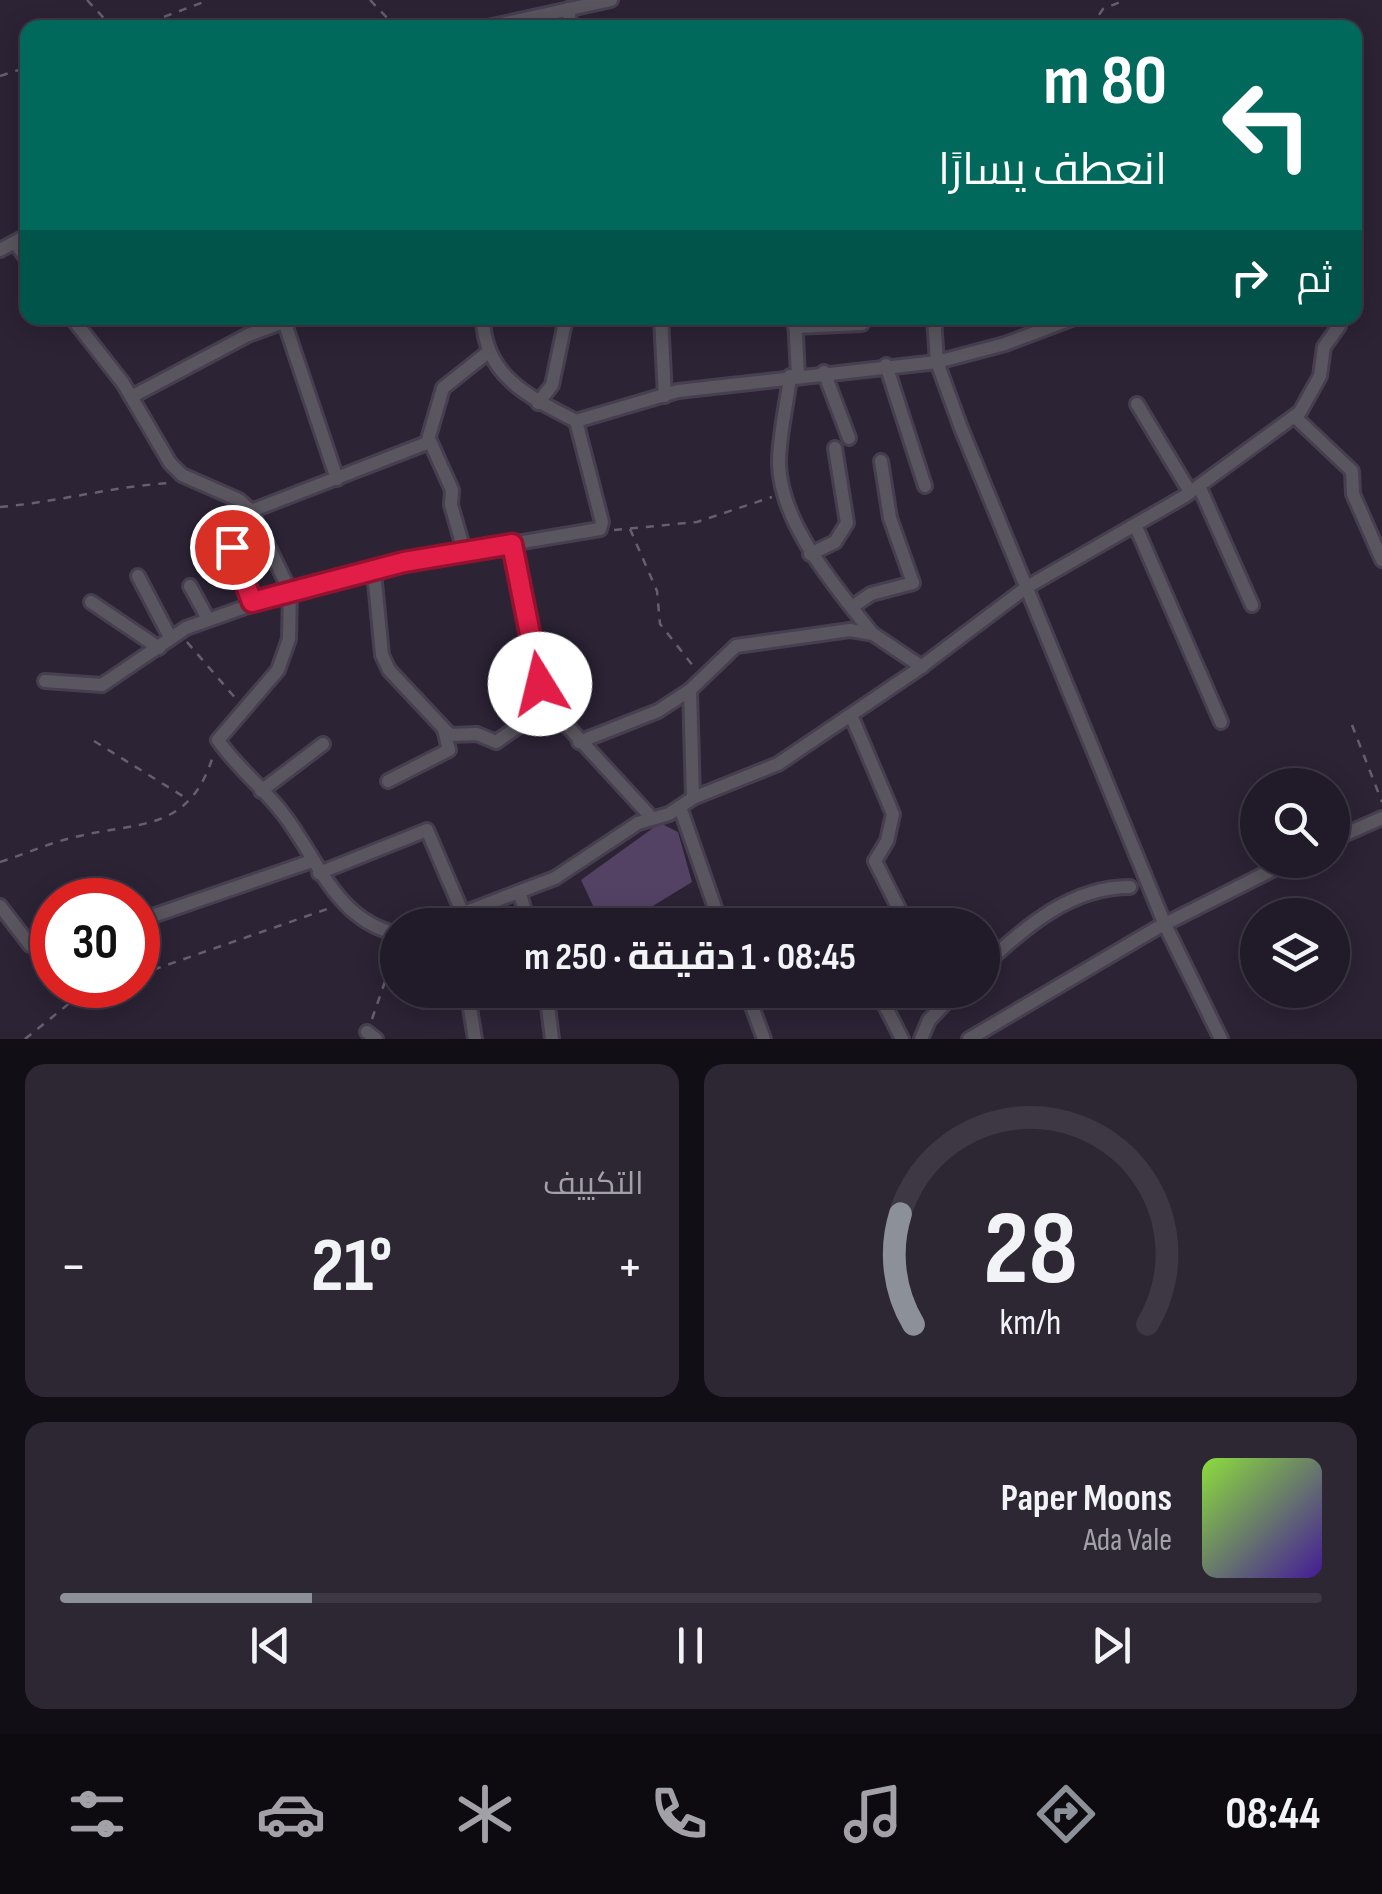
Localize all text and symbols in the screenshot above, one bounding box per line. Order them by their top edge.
text: 80 m [1043,40,1167,124]
icon: left [1202,60,1332,190]
text: انعطف يسارًا [938,143,1167,198]
icon: right [1222,250,1277,305]
text: ثم [1297,258,1332,303]
pin [190,505,275,590]
icon: arrive [205,520,260,575]
position arrow [488,632,592,736]
map controls [1240,768,1350,1008]
button: search [1240,768,1350,878]
speed limit sign: 30 [30,878,160,1008]
button: layers [1240,898,1350,1008]
text: 08:45 · 1 دقيقة · 250 m [524,935,856,980]
text: التكييف [543,1165,644,1204]
text: 28 [983,1188,1078,1313]
text: 21° [311,1222,392,1313]
text: − [60,1234,87,1301]
text: + [617,1234,643,1301]
text: km/h [999,1302,1061,1345]
text: Paper Moons [1001,1476,1172,1521]
text: Ada Vale [1083,1521,1172,1560]
icon: previous [243,1618,298,1673]
icon: pause [663,1618,718,1673]
icon: next [1084,1618,1139,1673]
icon: filters [62,1779,132,1849]
icon: car [256,1779,326,1849]
icon: climate [450,1779,520,1849]
icon: phone [644,1779,714,1849]
icon: music [838,1779,908,1849]
icon: directions [1031,1779,1101,1849]
text: 08:44 [1225,1787,1320,1842]

